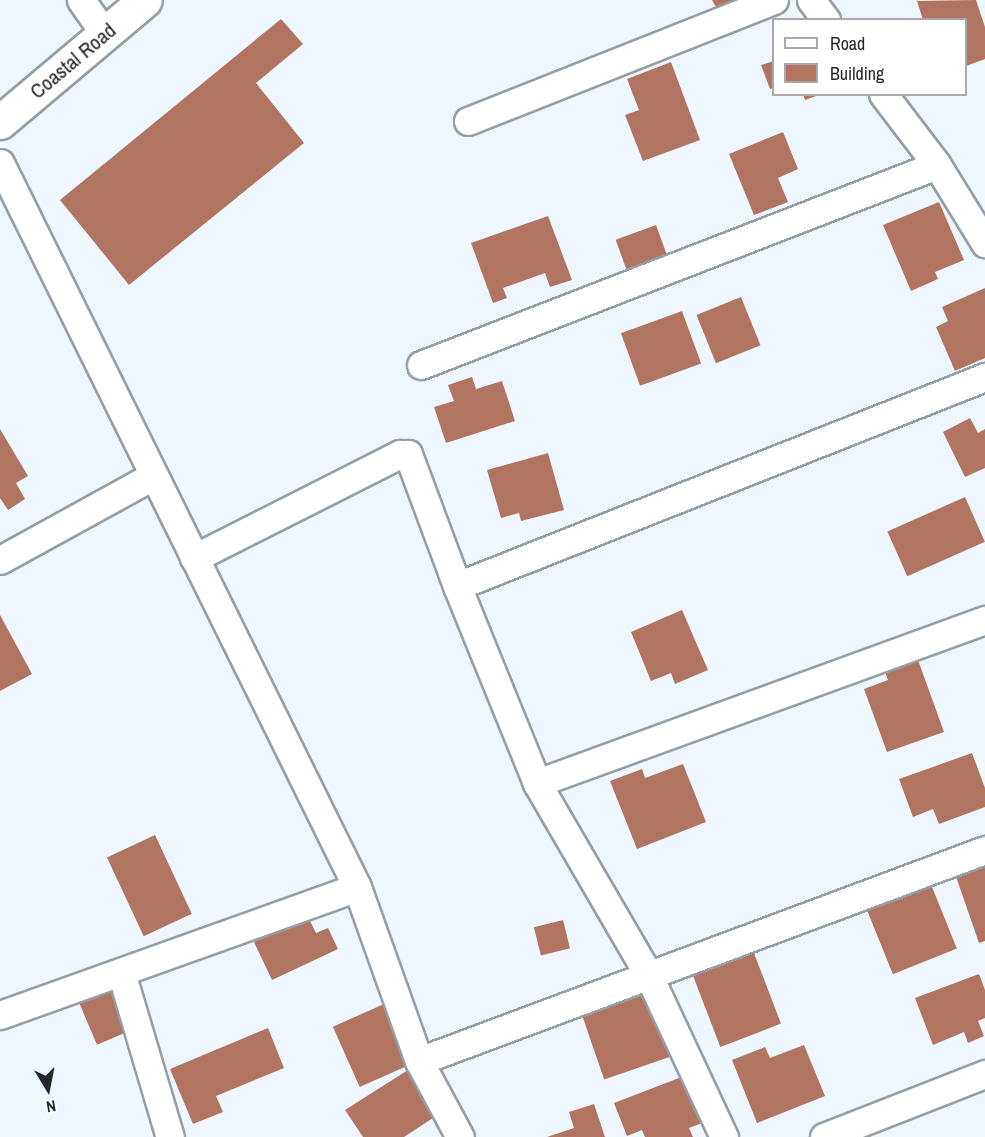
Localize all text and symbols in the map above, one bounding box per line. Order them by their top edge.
street label: Coastal Road [25,18,121,104]
legend [772,18,967,96]
text: Road [830,31,865,56]
text: Building [830,61,884,86]
north arrow [18,1059,78,1119]
text: N [45,1095,58,1118]

